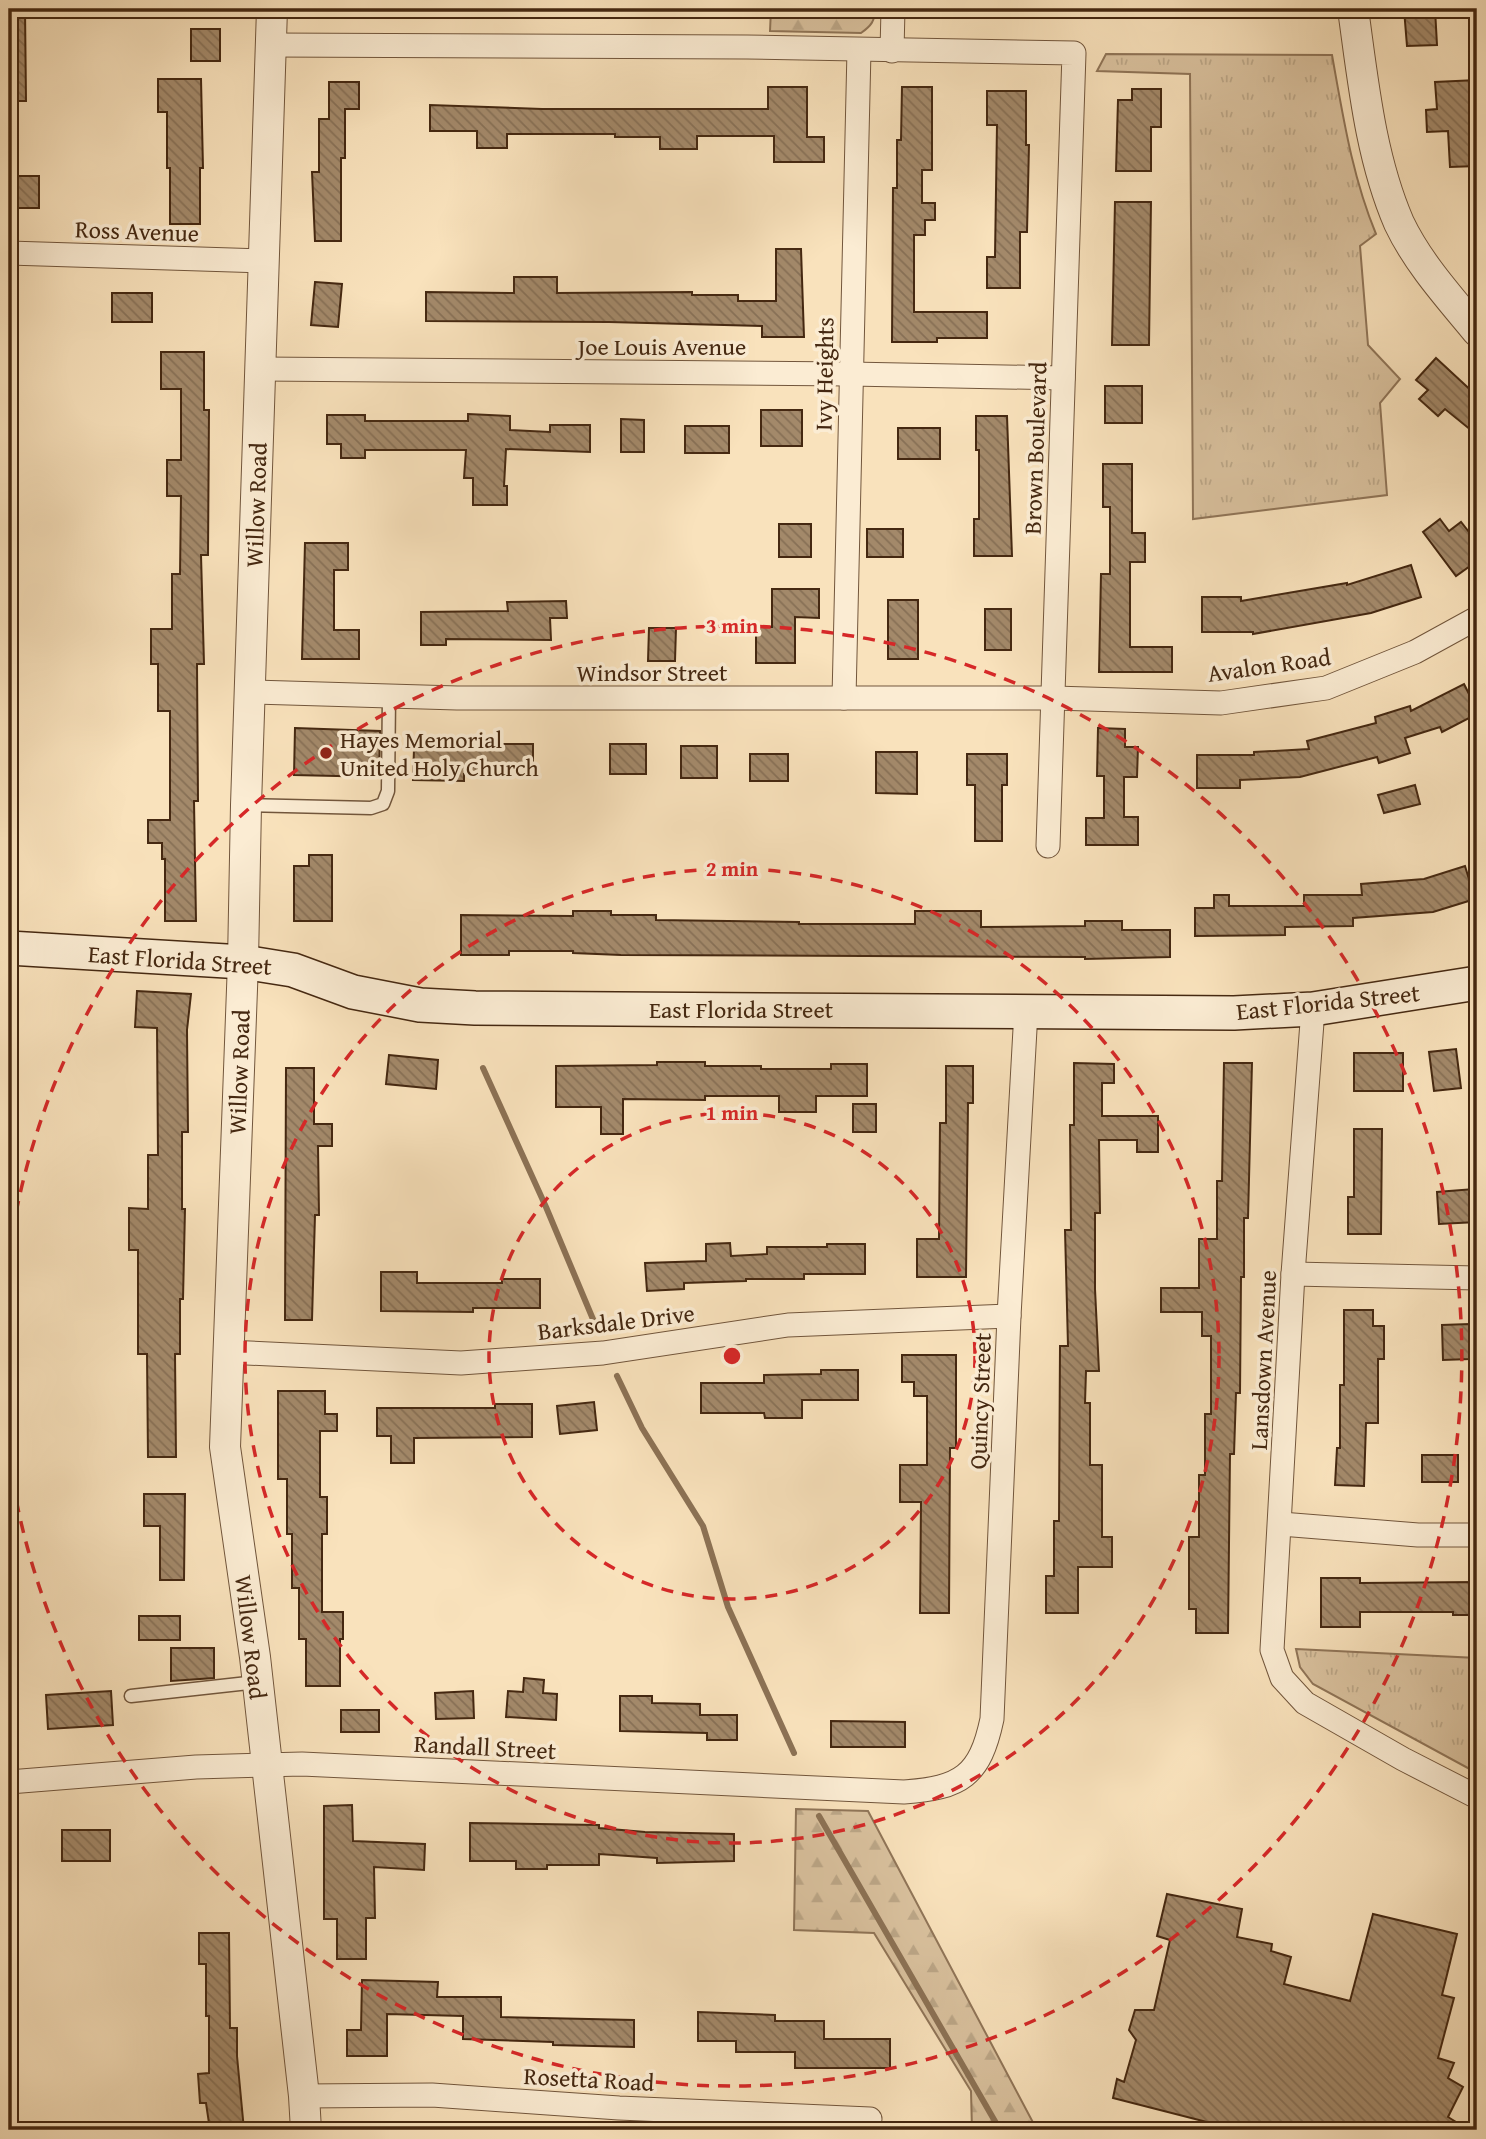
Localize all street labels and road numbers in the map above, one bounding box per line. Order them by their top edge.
street label: Ross Avenue [74,211,200,251]
street label: Ivy Heights [806,317,842,431]
street label: Joe Louis Avenue [575,329,746,364]
street label: Brown Boulevard [1014,361,1056,535]
street label: Willow Road [236,442,276,568]
street label: Avalon Road [1205,639,1333,691]
street label: Windsor Street [576,655,728,690]
street label: East Florida Street [87,936,274,984]
street label: East Florida Street [1235,975,1422,1029]
street label: East Florida Street [649,992,834,1027]
street label: Willow Road [219,1009,259,1135]
street label: Lansdown Avenue [1241,1269,1285,1451]
street label: Barksdale Drive [536,1295,696,1349]
street label: Quincy Street [960,1332,1000,1470]
street label: Willow Road [226,1573,276,1701]
street label: Randall Street [413,1726,557,1768]
street label: Rosetta Road [523,2058,655,2100]

